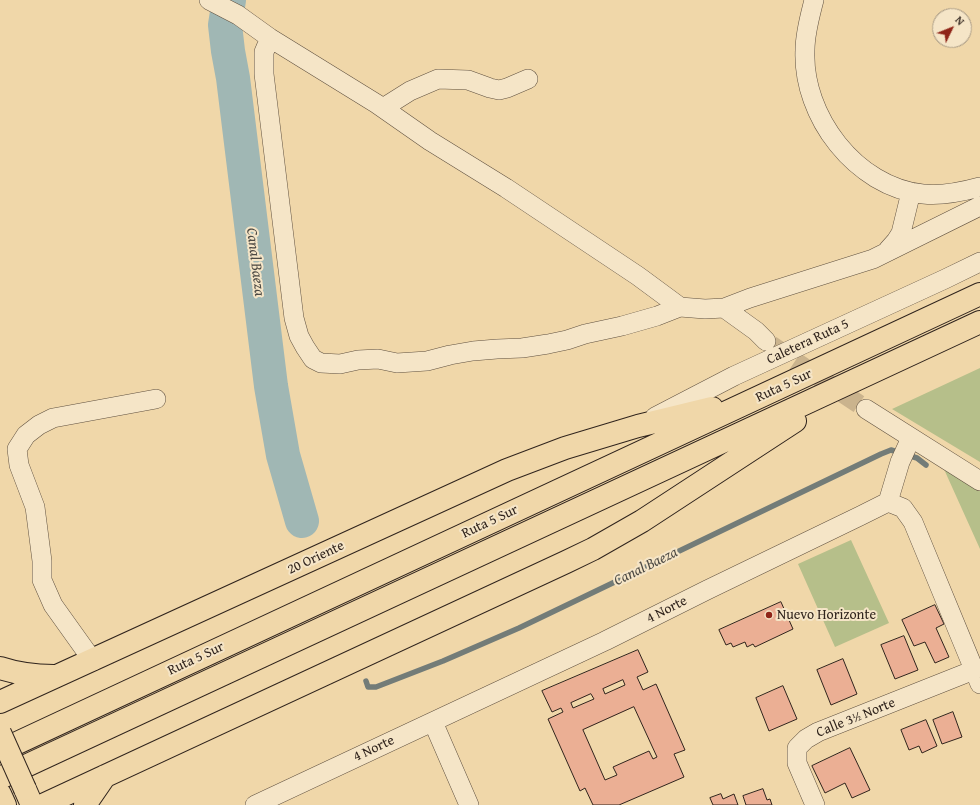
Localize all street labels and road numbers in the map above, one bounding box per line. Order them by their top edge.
street label: Caletera Ruta 5 [764,316,852,368]
street label: Ruta 5 Sur [753,366,815,406]
street label: Ruta 5 Sur [459,502,521,542]
street label: 20 Oriente [285,538,347,578]
street label: 4 Norte [644,593,690,627]
street label: Ruta 5 Sur [165,639,227,679]
street label: Calle 3½ Norte [814,695,898,741]
street label: 4 Norte [351,732,397,766]

